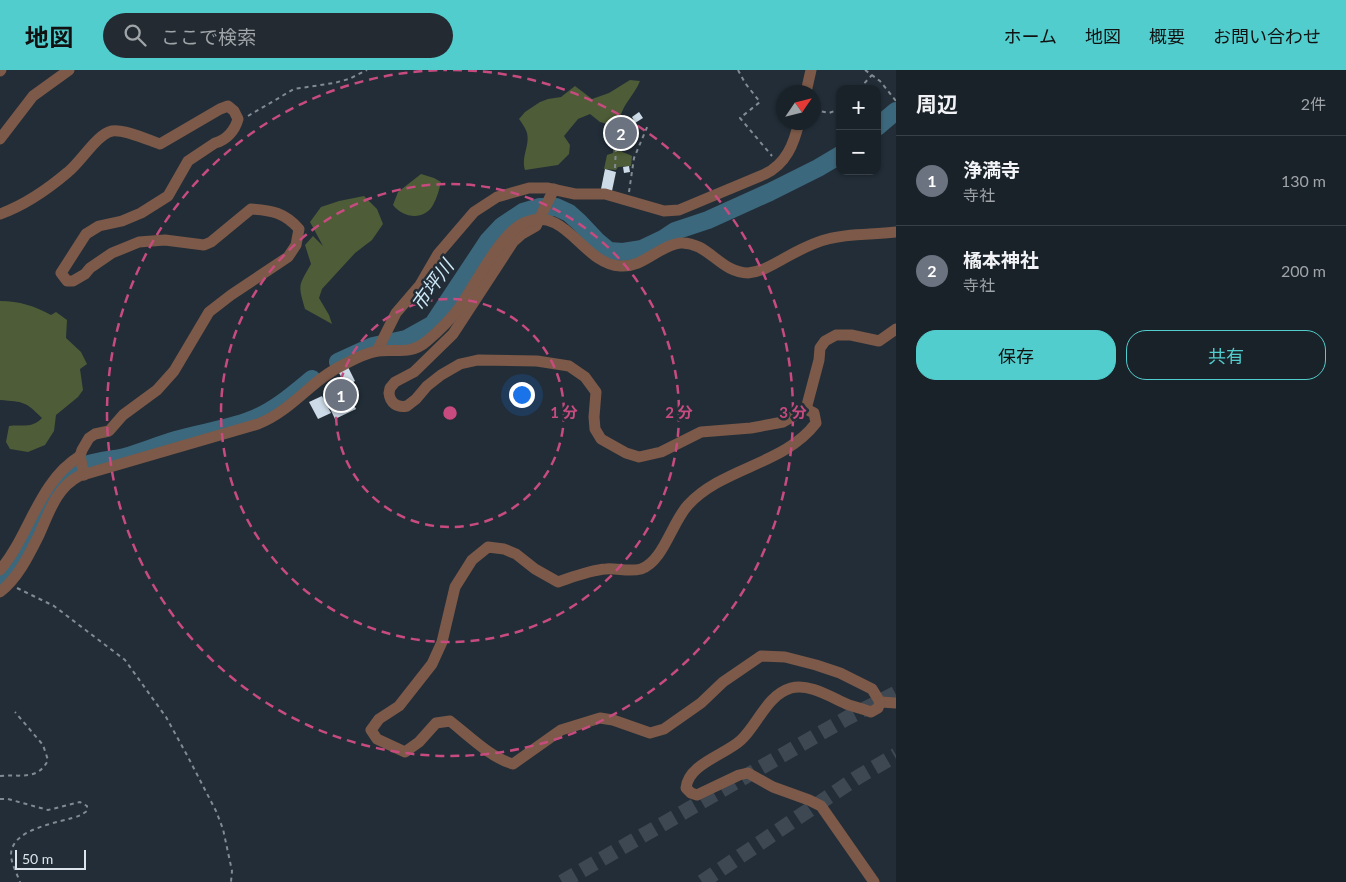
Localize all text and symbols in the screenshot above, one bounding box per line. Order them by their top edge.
search box [103,13,453,58]
icon: search [121,21,149,49]
text: 地図 [25,22,73,51]
text: ここで検索 [161,25,256,48]
text: ホーム [1004,25,1057,47]
text: 地図 [1085,25,1121,47]
text: 概要 [1149,25,1185,47]
text: お問い合わせ [1213,25,1321,47]
north arrow [776,85,821,130]
map controls [836,85,881,175]
button: + [836,85,881,130]
text: 周辺 [916,91,958,116]
text: 2件 [1301,94,1326,113]
pin: 2 [605,114,637,152]
button: − [836,130,881,175]
text: 浄満寺 [963,158,1020,181]
text: 1 [927,171,937,190]
text: 130 m [1281,171,1326,190]
text: 寺社 [963,185,995,204]
text: 橘本神社 [963,248,1039,271]
water label: 市坪川 [406,253,459,315]
text: 2 [927,261,937,280]
text: 200 m [1281,261,1326,280]
text: 寺社 [963,275,995,294]
button: 保存 [916,330,1116,380]
button: 共有 [1126,330,1326,380]
pin: 1 [325,376,357,414]
your location [509,382,535,408]
text: 1 分 [550,403,578,421]
text: 2 分 [665,403,693,421]
text: 3 分 [779,403,807,421]
centre of rings [441,404,459,422]
scale bar [15,847,86,870]
text: 50 m [22,850,53,867]

